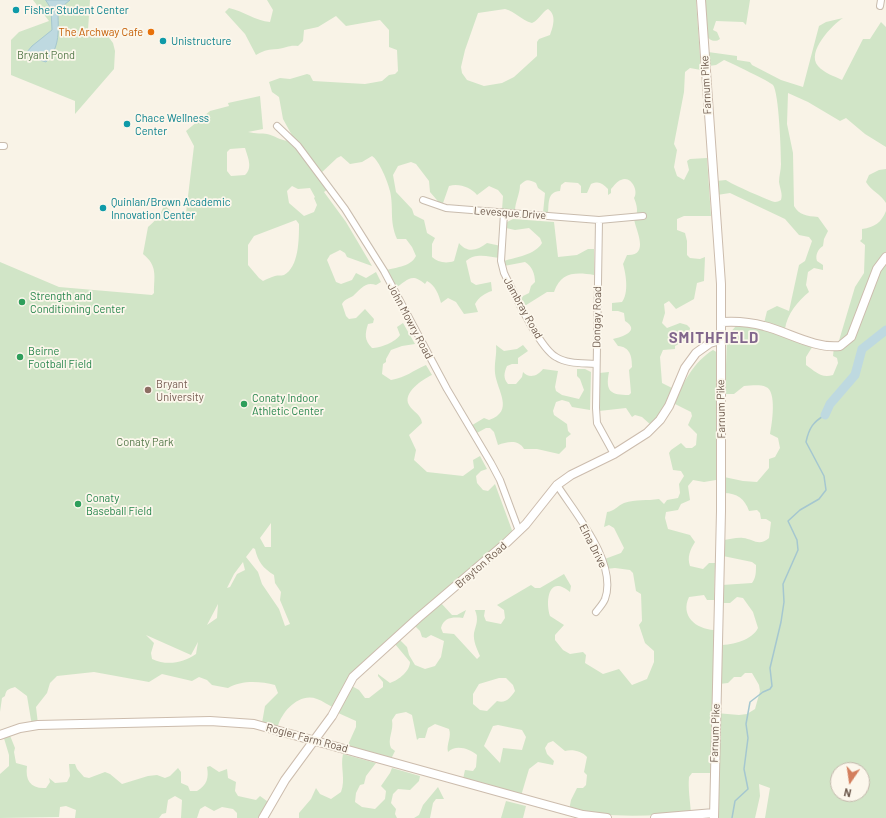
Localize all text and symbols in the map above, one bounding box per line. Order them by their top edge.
place label: Fisher Student Center [24,3,129,17]
marker: Fisher Student Center [11,5,21,15]
place label: The Archway Cafe [59,25,143,39]
marker: The Archway Cafe [146,27,156,37]
place label: Unistructure [171,34,231,48]
marker: Unistructure [158,36,168,46]
park label: Bryant Pond [17,48,75,62]
street label: Farnum Pike [698,55,714,115]
place label: Chace Wellness Center [135,111,209,137]
marker: Chace Wellness Center [122,119,132,129]
place label: Quinlan/Brown Academic Innovation Center [111,195,230,221]
marker: Quinlan/Brown Academic Innovation Center [98,203,108,213]
street label: Levesque Drive [473,204,547,222]
street label: Jambray Road [501,275,545,341]
street label: John Mowry Road [384,281,436,361]
street label: Dongay Road [590,286,604,348]
place label: Strength and Conditioning Center [30,289,125,315]
marker: Strength and Conditioning Center [17,297,27,307]
district label: SMITHFIELD [669,329,759,347]
place label: Beirne Football Field [28,344,92,370]
marker: Beirne Football Field [15,352,25,362]
place label: Bryant University [156,377,204,403]
street label: Farnum Pike [714,379,728,439]
marker: Bryant University [143,385,153,395]
place label: Conaty Indoor Athletic Center [252,391,324,417]
marker: Conaty Indoor Athletic Center [239,399,249,409]
park label: Conaty Park [116,435,174,449]
place label: Conaty Baseball Field [86,491,152,517]
marker: Conaty Baseball Field [73,499,83,509]
street label: Elna Drive [576,522,610,570]
street label: Brayton Road [453,539,509,591]
street label: Farnum Pike [707,703,723,763]
street label: Rogler Farm Road [265,721,349,755]
north arrow [830,762,870,802]
text: N [842,786,852,800]

